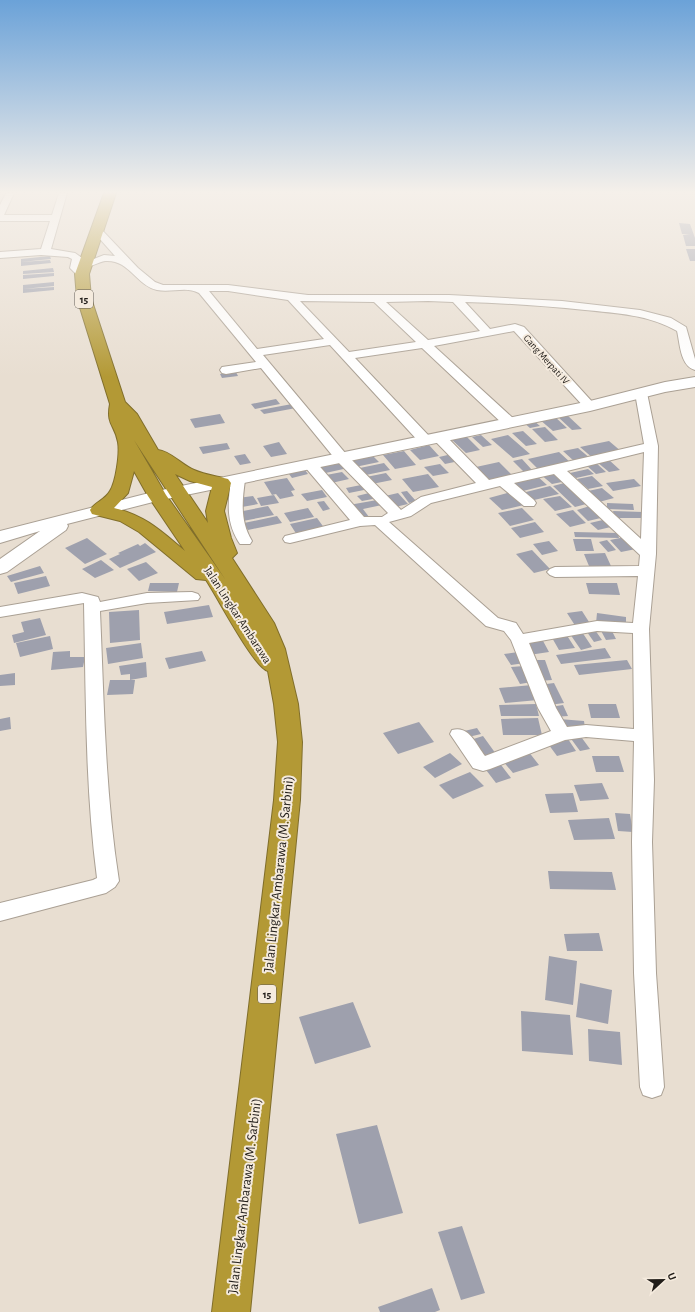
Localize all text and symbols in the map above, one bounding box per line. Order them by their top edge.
road number: 15 [75,290,93,308]
street label: Gang Merpati IV [522,333,571,387]
street label: Jalan Lingkar Ambarawa [202,565,274,666]
street label: Jalan Lingkar Ambarawa (M. Sarbini) [262,775,296,973]
road number: 15 [258,985,276,1003]
street label: Jalan Lingkar Ambarawa (M. Sarbini) [226,1098,264,1295]
north arrow [643,1260,683,1300]
text: U [665,1271,678,1282]

